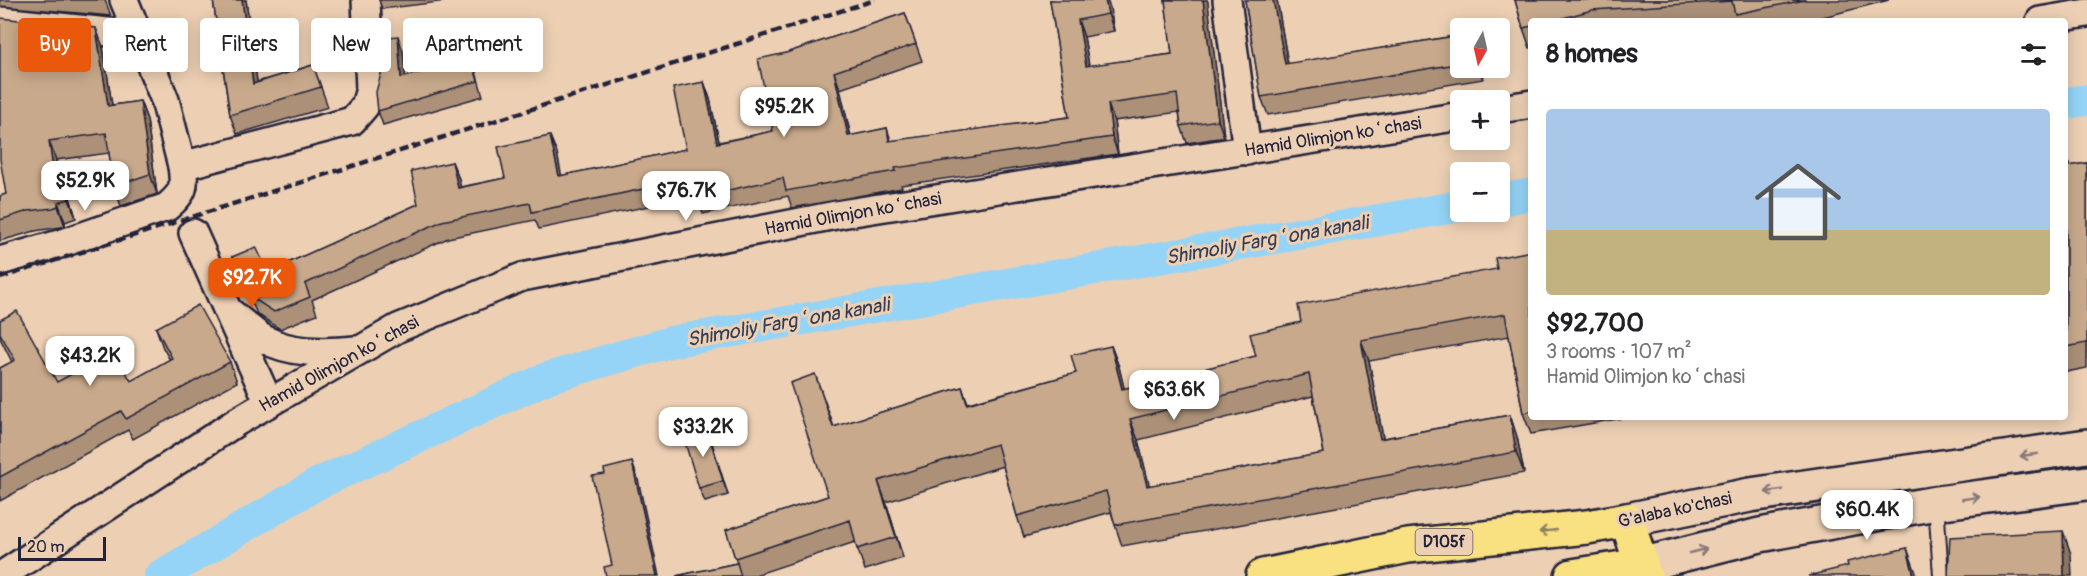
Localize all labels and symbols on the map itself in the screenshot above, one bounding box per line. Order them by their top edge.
north arrow [1450,18,1510,78]
pin: $95.2K [735,87,833,138]
street label: Hamid Olimjon koʻchasi [1243,112,1423,162]
pin: $52.9K [36,161,134,212]
pin: $76.7K [637,171,735,222]
street label: Hamid Olimjon koʻchasi [763,187,943,241]
water label: Shimoliy Fargʻona kanali [1164,209,1373,270]
pin: $92.7K [203,258,301,309]
water label: Shimoliy Fargʻona kanali [685,291,894,352]
street label: Hamid Olimjon koʻchasi [255,311,423,417]
pin: $43.2K [41,336,139,387]
pin: $63.6K [1125,370,1223,421]
pin: $33.2K [654,407,752,458]
one-way arrow [2020,449,2040,460]
one-way arrow [1764,486,1784,497]
street label: G'alaba ko'chasi [1616,487,1734,533]
pin: $60.4K [1818,490,1916,541]
one-way arrow [1961,493,1981,504]
one-way arrow [1539,526,1559,537]
road number: D105f [1416,529,1472,555]
scale bar [18,534,106,562]
one-way arrow [1688,544,1707,556]

